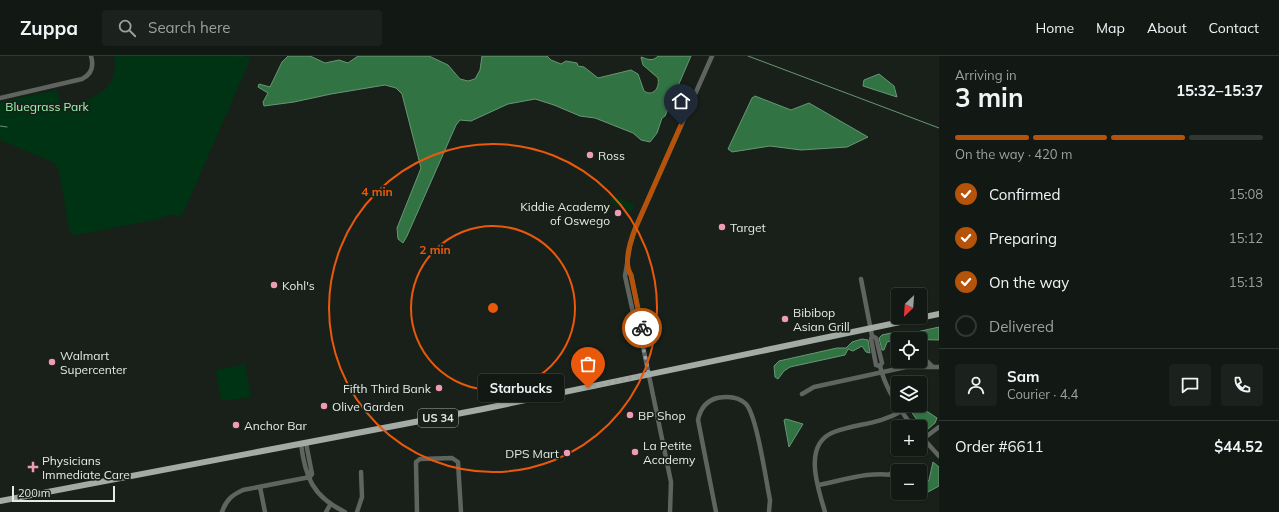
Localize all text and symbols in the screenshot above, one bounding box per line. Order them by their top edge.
search box [102,10,382,46]
text: Zuppa [20,16,78,40]
icon: search [116,17,138,39]
text: Search here [148,18,230,37]
text: Home [1035,19,1074,37]
text: Map [1096,19,1125,37]
text: About [1147,19,1187,37]
text: Contact [1209,19,1259,37]
text: Arriving in [955,67,1017,83]
text: 3 min [955,81,1024,114]
text: 15:32–15:37 [1176,81,1263,100]
pin [664,84,698,125]
icon: home [670,90,692,112]
park label: Bluegrass Park [5,99,90,114]
text: On the way · 420 m [955,146,1072,162]
place label: Ross [598,148,625,163]
marker: Ross [585,150,595,160]
icon: check [955,183,977,205]
text: 4 min [361,184,393,199]
text: Confirmed [989,185,1060,204]
text: 15:08 [1229,186,1263,202]
place label: Kiddie Academy of Oswego [520,199,611,228]
marker: Kiddie Academy of Oswego [613,208,623,218]
place label: Target [730,220,766,235]
marker: Target [717,222,727,232]
icon: check [955,227,977,249]
text: Preparing [989,229,1057,248]
text: 15:12 [1229,230,1263,246]
text: 2 min [419,242,451,257]
icon: check [955,271,977,293]
text: On the way [989,273,1069,292]
text: 15:13 [1229,274,1263,290]
place label: Kohl's [282,278,315,293]
marker: Kohl's [269,280,279,290]
north arrow [891,288,927,324]
map controls [891,288,927,500]
centre of rings [486,301,500,315]
place label: Bibibop Asian Grill [793,305,850,334]
courier [622,308,662,348]
marker: Bibibop Asian Grill [780,314,790,324]
icon: bike [631,317,653,339]
text: Delivered [989,317,1054,336]
button: locate [891,332,927,368]
pin [571,347,605,388]
place label: Walmart Supercenter [60,348,127,377]
icon: bag [577,353,599,375]
marker: Walmart Supercenter [47,357,57,367]
button: person [955,364,997,406]
button: chat [1169,364,1211,406]
button: phone [1221,364,1263,406]
text: Sam [1007,367,1039,386]
callout: Starbucks [478,374,564,402]
button: layers [891,376,927,412]
text: Starbucks [490,380,552,396]
place label: Fifth Third Bank [343,381,432,396]
marker: Fifth Third Bank [434,383,444,393]
text: Courier · 4.4 [1007,386,1078,402]
place label: Olive Garden [332,399,404,414]
marker: Olive Garden [319,401,329,411]
place label: BP Shop [638,408,686,423]
road number: US 34 [418,409,458,427]
marker: BP Shop [625,410,635,420]
place label: Anchor Bar [244,418,308,433]
marker: Anchor Bar [231,420,241,430]
button: + [891,420,927,456]
text: Order #6611 [955,437,1043,456]
text: $44.52 [1214,437,1263,456]
place label: La Petite Academy [643,438,696,467]
place label: DPS Mart [505,446,559,461]
marker: La Petite Academy [630,447,640,457]
marker: DPS Mart [562,448,572,458]
place label: Physicians Immediate Care [42,453,130,482]
marker: Physicians Immediate Care [27,461,39,473]
button: − [891,464,927,500]
scale bar [12,484,115,503]
text: 200 m [18,486,50,500]

